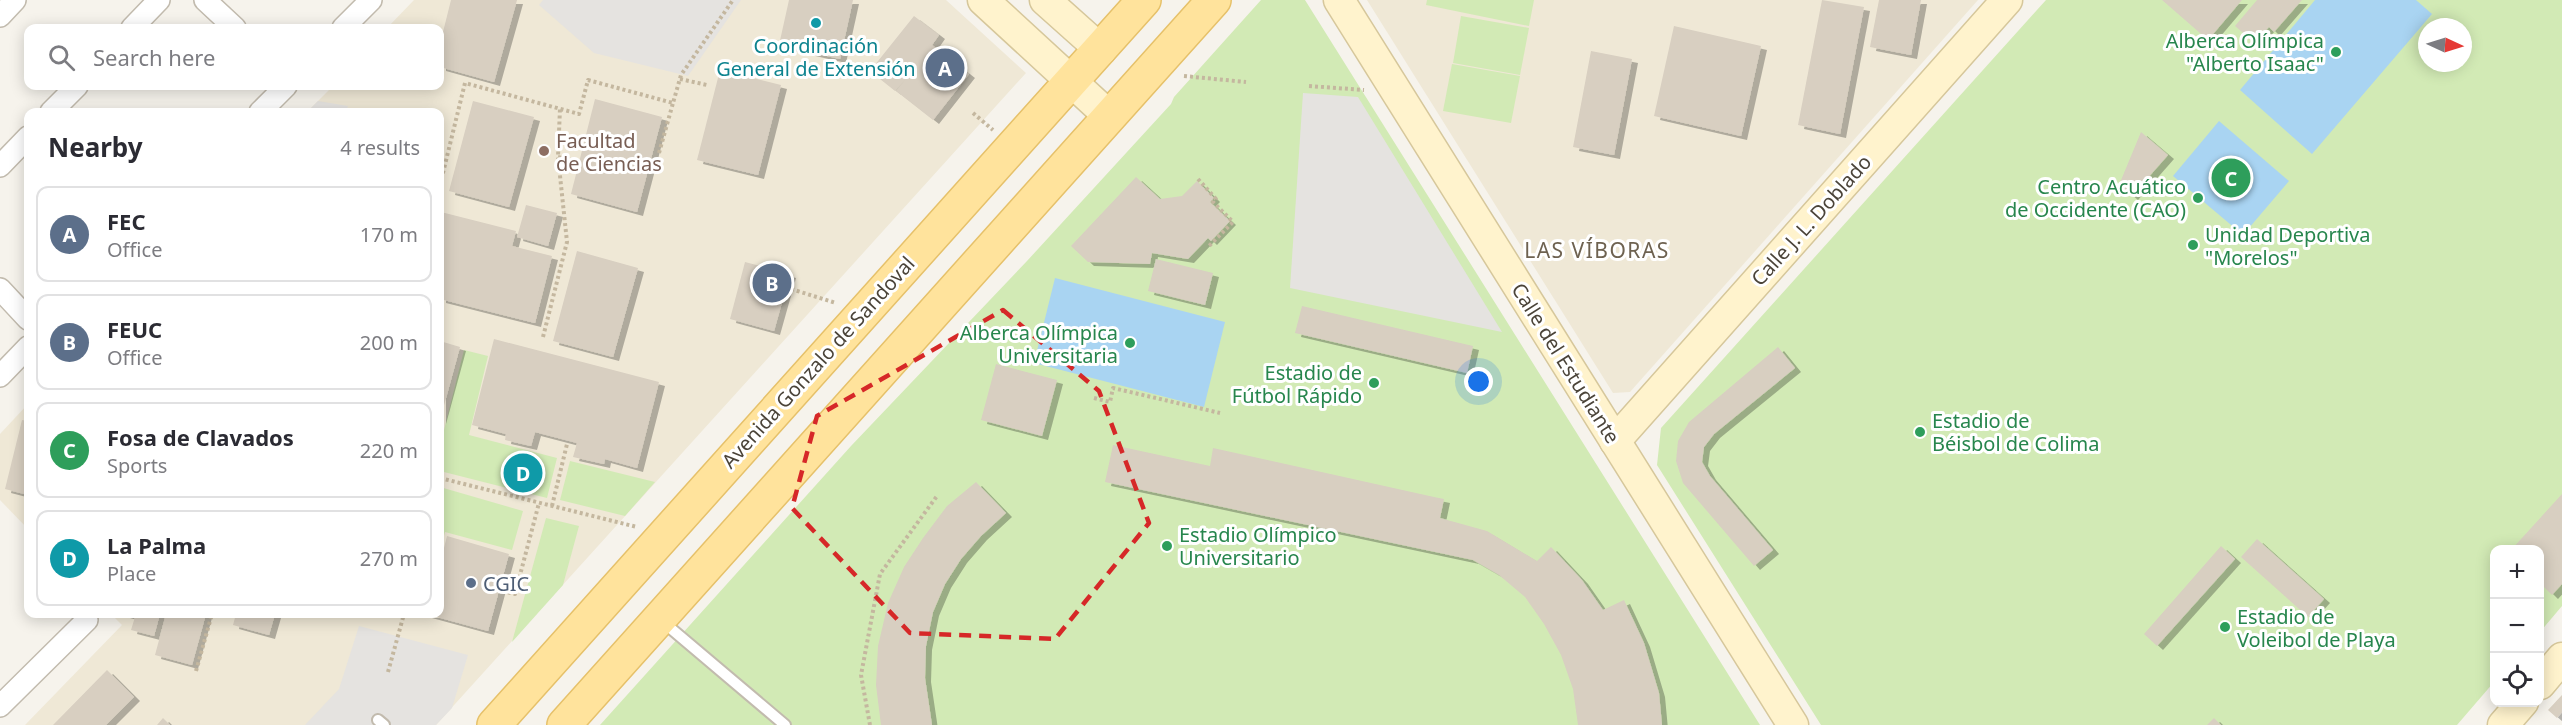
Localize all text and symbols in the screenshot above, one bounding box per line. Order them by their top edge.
marker: Coordinación General de Extensión [809,16,823,30]
north arrow [2418,18,2472,72]
search box [24,24,444,90]
place label: Alberca Olímpica "Alberto Isaac" [2166,27,2324,77]
place label: Coordinación General de Extensión [716,32,916,82]
icon: search [45,41,78,74]
text: Search here [93,42,215,72]
marker: Alberca Olímpica "Alberto Isaac" [2329,45,2343,59]
pin: A [926,46,964,90]
place label: Facultad de Ciencias [556,127,662,177]
text: Nearby [48,129,143,165]
text: 4 results [340,134,420,161]
marker: Facultad de Ciencias [537,144,551,158]
street label: Calle J. L. Doblado [1745,149,1877,291]
pin: C [2212,156,2250,201]
place label: Centro Acuático de Occidente (CAO) [2005,173,2186,223]
marker: Centro Acuático de Occidente (CAO) [2191,191,2205,205]
text: FEC [107,206,146,236]
text: A [63,221,76,248]
text: 170 m [360,221,418,248]
place label: Unidad Deportiva "Morelos" [2205,221,2370,271]
text: Office [107,236,162,263]
district label: LAS VÍBORAS [1524,236,1670,264]
marker: Unidad Deportiva "Morelos" [2186,238,2200,252]
street label: Avenida Gonzalo de Sandoval [715,250,921,474]
pin: B [752,260,792,306]
street label: Calle del Estudiante [1506,278,1626,448]
text: FEUC [107,314,162,344]
place label: Alberca Olímpica Universitaria [960,319,1118,369]
text: B [63,329,76,356]
text: 200 m [360,329,418,356]
marker: Alberca Olímpica Universitaria [1123,336,1137,350]
text: Office [107,344,162,371]
place label: Estadio de Fútbol Rápido [1232,359,1362,409]
your location [1464,367,1493,396]
marker: Estadio de Fútbol Rápido [1367,376,1381,390]
place label: Estadio de Béisbol de Colima [1932,407,2100,457]
text: Fosa de Clavados [107,422,294,452]
marker: Estadio de Béisbol de Colima [1913,425,1927,439]
text: C [63,437,76,464]
text: 220 m [360,437,418,464]
pin: D [504,450,542,496]
text: Sports [107,452,167,479]
place label: Estadio Olímpico Universitario [1179,521,1337,571]
text: La Palma [107,530,206,560]
marker: Estadio Olímpico Universitario [1160,539,1174,553]
text: D [62,545,77,572]
text: 270 m [360,545,418,572]
map controls [2490,545,2544,707]
button: + [2490,545,2544,599]
text: Place [107,560,156,587]
place label: CGIC [483,570,530,597]
marker: CGIC [464,576,478,590]
button: − [2490,599,2544,653]
place label: Estadio de Voleibol de Playa [2237,603,2396,653]
marker: Estadio de Voleibol de Playa [2218,620,2232,634]
button: locate [2490,653,2544,707]

